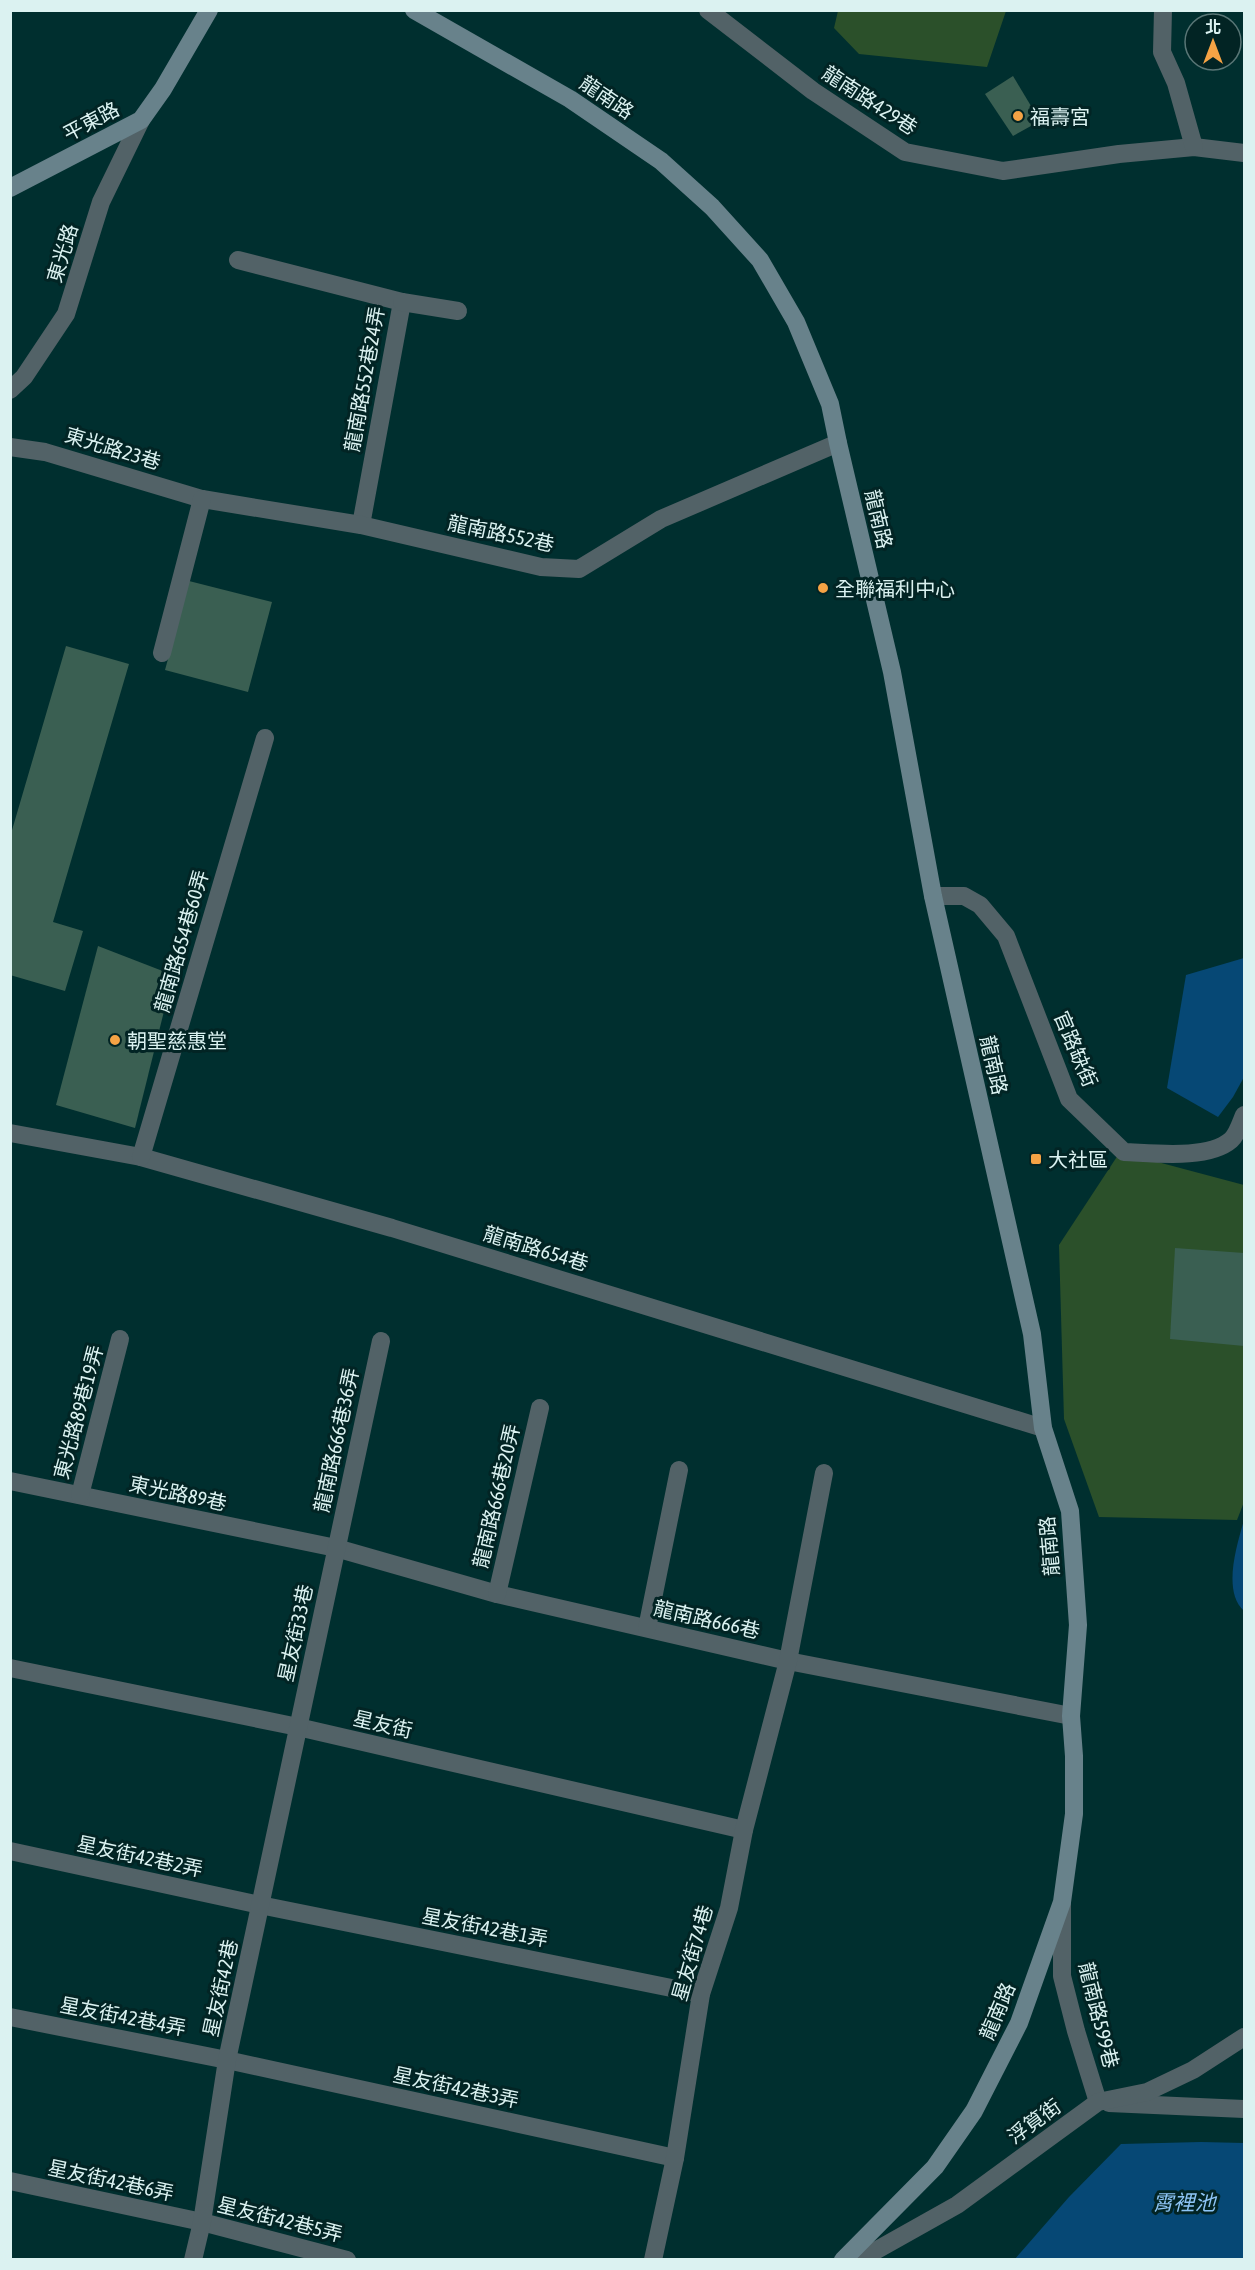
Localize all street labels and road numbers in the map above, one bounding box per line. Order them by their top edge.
street label: 龍南路429巷 [818,61,922,139]
street label: 龍南路 [576,71,638,123]
street label: 平東路 [59,97,123,145]
street label: 東光路 [42,221,82,285]
street label: 龍南路552巷24弄 [340,305,388,453]
street label: 東光路23巷 [62,423,164,473]
street label: 龍南路 [861,487,897,551]
street label: 龍南路552巷 [446,511,556,555]
street label: 龍南路654巷60弄 [150,867,212,1015]
street label: 官路缺街 [1050,1008,1102,1090]
street label: 龍南路 [976,1033,1012,1097]
street label: 龍南路654巷 [481,1221,591,1275]
street label: 東光路89巷19弄 [49,1343,107,1481]
street label: 龍南路666巷36弄 [309,1366,363,1514]
street label: 龍南路666巷20弄 [468,1422,524,1570]
street label: 東光路89巷 [127,1471,229,1515]
street label: 龍南路 [1035,1515,1063,1577]
street label: 星友街33巷 [273,1582,317,1684]
street label: 龍南路666巷 [652,1596,762,1642]
street label: 星友街 [351,1706,415,1742]
street label: 星友街42巷2弄 [75,1831,205,1881]
street label: 星友街74巷 [667,1902,717,2004]
street label: 星友街42巷1弄 [420,1903,550,1951]
street label: 星友街42巷 [198,1937,242,2039]
street label: 龍南路599巷 [1075,1960,1123,2070]
street label: 龍南路 [975,1979,1019,2043]
street label: 星友街42巷4弄 [58,1992,188,2040]
street label: 星友街42巷3弄 [391,2062,521,2112]
street label: 浮筧街 [1003,2094,1065,2148]
street label: 星友街42巷6弄 [46,2155,176,2205]
street label: 星友街42巷5弄 [215,2192,345,2246]

